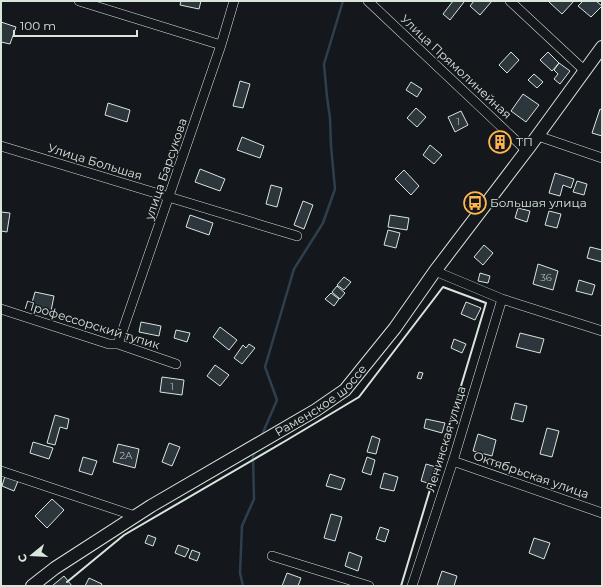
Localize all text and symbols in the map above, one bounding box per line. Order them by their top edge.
street label: Улица Прямолинейная [398,11,515,122]
scale bar [14,12,137,38]
text: 100 m [20,18,56,33]
house number: 1 [456,115,460,128]
street label: улица Барсукова [141,116,190,223]
building icon: ТП [487,129,513,155]
place label: ТП [516,134,533,149]
street label: Улица Большая [46,140,144,183]
bus stop icon: Большая улица [462,190,488,216]
place label: Большая улица [490,195,587,210]
house number: 36 [540,271,552,284]
street label: Профессорский тупик [23,297,162,352]
street label: Раменское шоссе [272,361,369,439]
house number: 1 [170,380,174,393]
street label: Ленинская улица [422,384,469,494]
street label: Октябрьская улица [471,448,591,501]
house number: 2А [119,449,133,462]
north arrow [12,535,52,575]
text: С [15,552,30,564]

